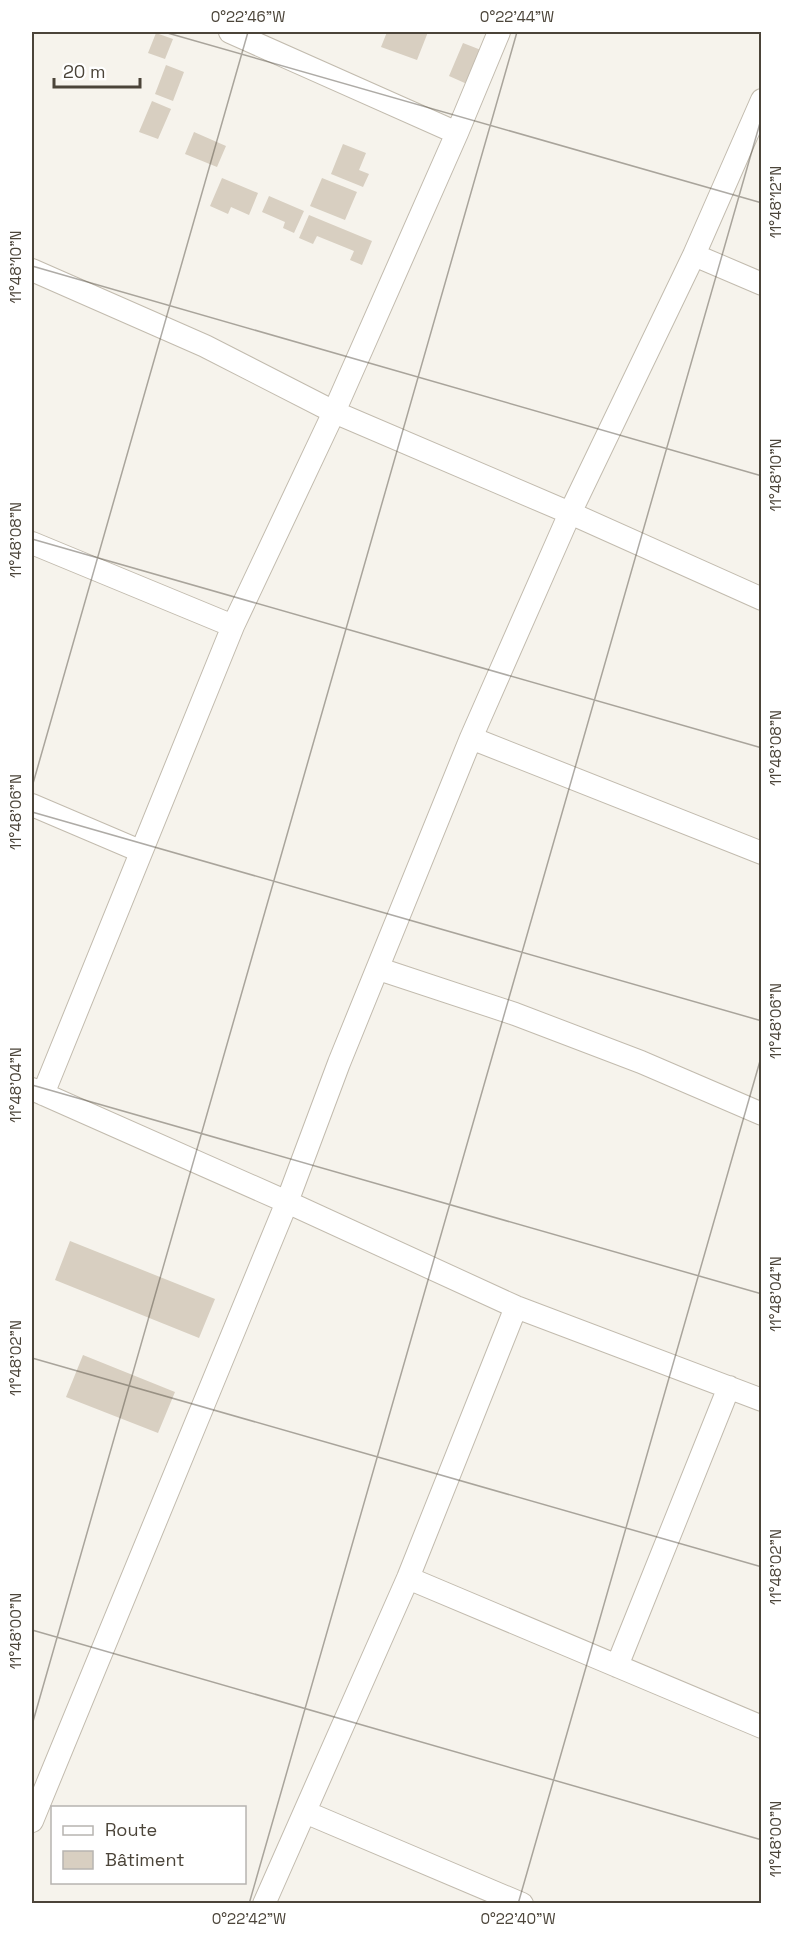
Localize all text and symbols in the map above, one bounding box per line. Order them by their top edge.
text: 0°22'46"W [211,7,285,26]
text: 0°22'44"W [480,7,554,26]
scale bar [54,51,140,89]
text: 20 m [63,60,106,83]
text: 11°48'12"N [766,166,785,238]
text: 11°48'10"N [6,231,25,303]
text: 11°48'10"N [766,439,785,511]
text: 11°48'08"N [6,502,25,578]
text: 11°48'08"N [766,710,785,786]
text: 11°48'06"N [6,774,25,850]
text: 11°48'06"N [766,983,785,1059]
text: 11°48'04"N [6,1047,25,1123]
text: 11°48'04"N [766,1256,785,1332]
text: 11°48'02"N [6,1320,25,1396]
text: 11°48'02"N [766,1529,785,1605]
text: 11°48'00"N [6,1593,25,1669]
text: 11°48'00"N [766,1801,785,1877]
legend [51,1806,246,1884]
text: Route [105,1818,157,1841]
text: Bâtiment [105,1848,185,1871]
text: 0°22'42"W [212,1909,286,1928]
text: 0°22'40"W [480,1909,556,1928]

